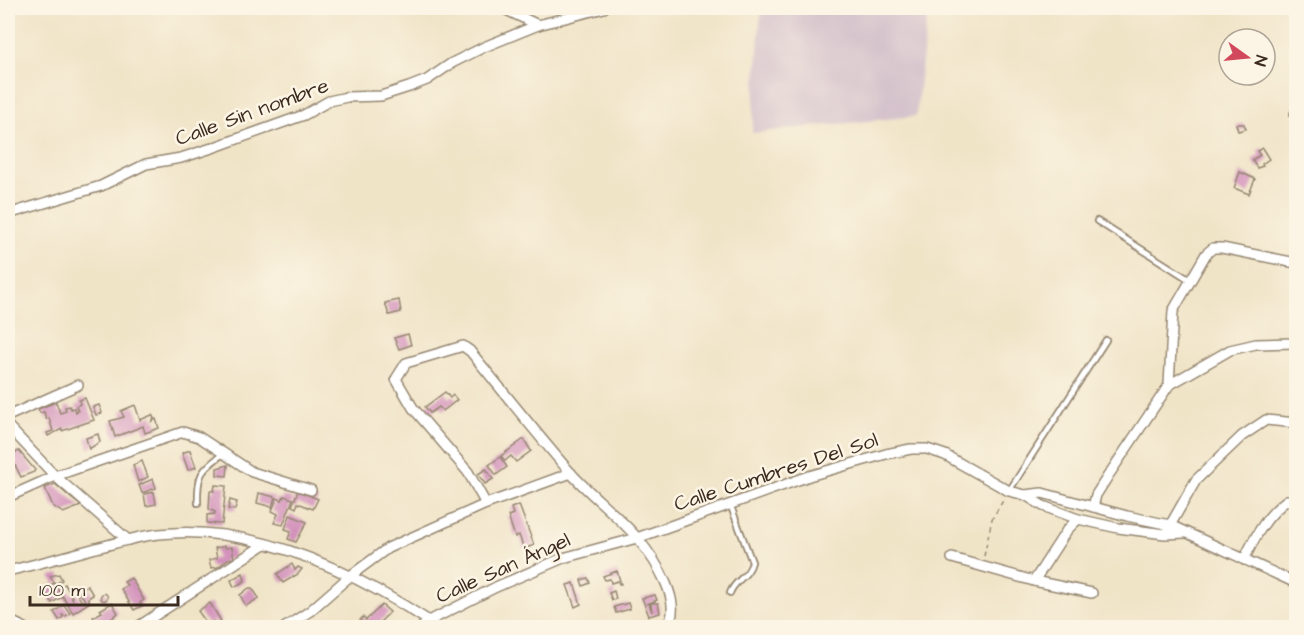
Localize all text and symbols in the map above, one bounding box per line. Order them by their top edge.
north arrow [1217,27,1277,87]
text: N [1249,53,1272,68]
street label: Calle Sin nombre [171,71,333,153]
street label: Calle Cumbres Del Sol [670,425,882,519]
street label: Calle San Ángel [431,525,576,612]
scale bar [30,569,178,607]
text: 100 m [39,578,85,603]

